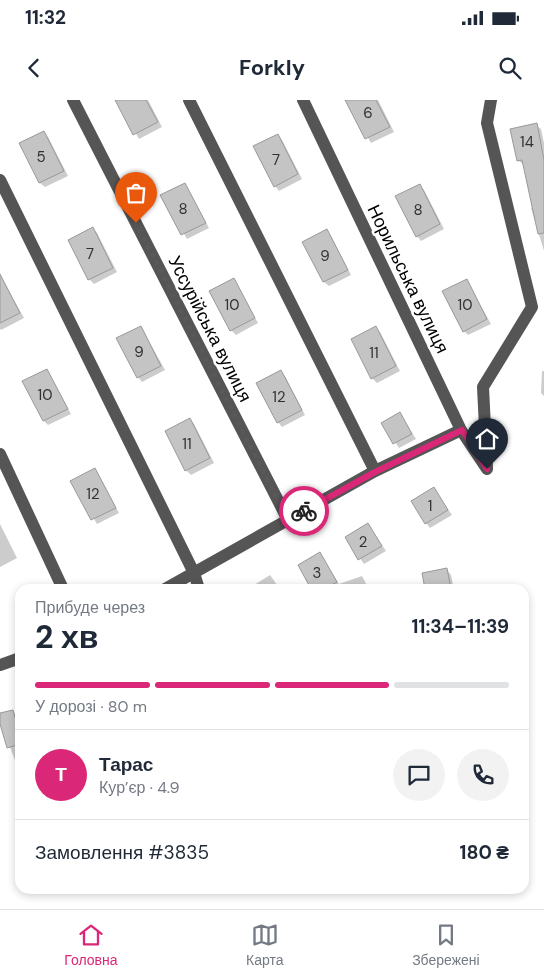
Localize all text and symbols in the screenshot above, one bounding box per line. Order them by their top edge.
text: 11:32 [25,5,66,30]
text: Forkly [239,53,305,82]
icon: back [20,54,48,82]
icon: search [496,54,524,82]
house number: 6 [363,103,373,123]
house number: 14 [520,132,534,152]
house number: 5 [36,147,46,167]
house number: 7 [272,150,280,170]
pin [115,172,157,223]
icon: bag [122,179,150,207]
house number: 8 [178,199,188,219]
house number: 8 [413,200,423,220]
street label: Норильська вулиця [362,201,454,357]
house number: 7 [86,244,94,264]
house number: 9 [320,246,330,266]
street label: Уссурійська вулиця [163,252,257,406]
house number: 10 [225,295,239,315]
house number: 10 [458,295,472,315]
house number: 9 [134,342,144,362]
house number: 11 [369,343,379,363]
house number: 10 [38,385,52,405]
house number: 12 [272,387,286,407]
pin [466,418,508,469]
icon: home [473,425,501,453]
house number: 11 [182,434,192,454]
house number: 12 [86,484,100,504]
courier [279,486,329,536]
house number: 1 [428,496,432,516]
icon: bike [290,497,318,525]
house number: 2 [359,532,367,552]
house number: 3 [313,563,321,583]
text: Прибуде через [35,597,145,618]
text: 11:34–11:39 [412,614,509,639]
text: 2 хв [35,616,98,658]
text: У дорозі · 80 m [35,696,147,717]
button: chat [393,749,445,801]
button: phone [457,749,509,801]
text: Тарас [99,752,153,777]
text: Т [55,762,67,787]
text: Кур’єр · 4.9 [99,777,180,798]
text: Замовлення #3835 [35,840,209,865]
text: 180 ₴ [460,840,509,865]
tab: Головна [64,921,118,969]
tab: Карта [246,921,284,969]
tab: Збережені [412,921,480,969]

